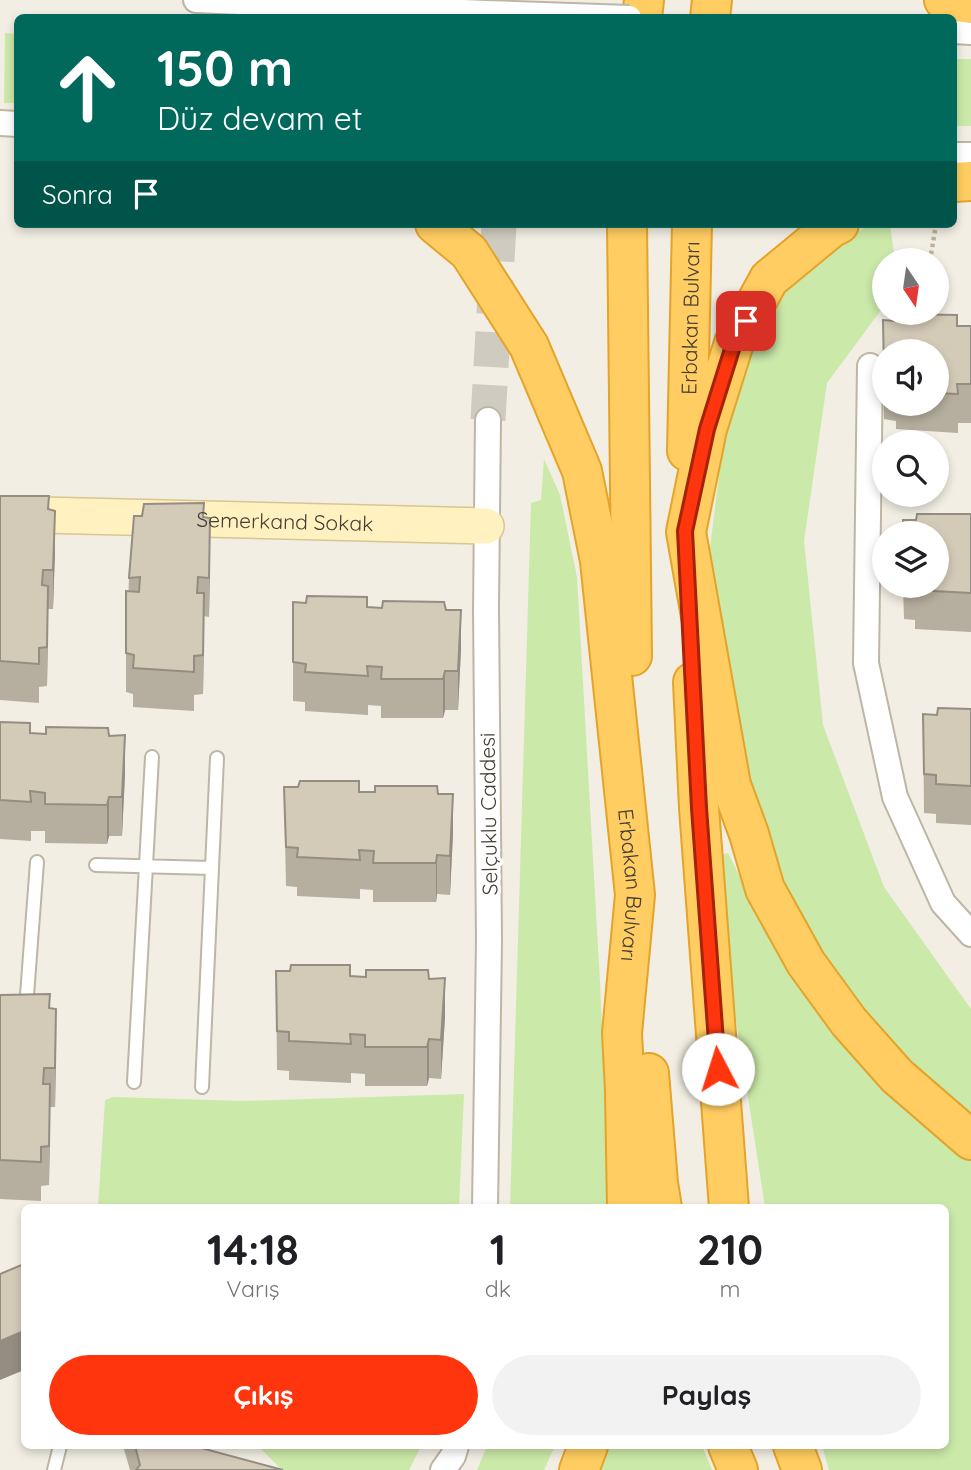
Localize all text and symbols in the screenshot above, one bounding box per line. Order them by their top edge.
text: 150 m [157,37,293,98]
icon: ahead [42,42,133,133]
text: Düz devam et [157,98,363,138]
icon: arrive [127,175,165,213]
text: Sonra [42,178,113,211]
street label: Erbakan Bulvarı [675,241,705,395]
north arrow [872,248,948,326]
map controls [872,248,949,598]
pin [716,291,776,351]
icon: arrive [727,302,765,340]
button: sound [872,339,949,416]
button: search [872,430,949,507]
street label: Semerkand Sokak [196,506,374,536]
button: layers [872,521,949,598]
street label: Selçuklu Caddesi [474,732,502,896]
street label: Erbakan Bulvarı [613,807,648,963]
position arrow [681,1032,755,1106]
text: 14:18 [207,1223,299,1276]
text: 1 [490,1223,506,1276]
text: 210 [697,1223,763,1276]
text: Varış [226,1274,280,1303]
text: dk [485,1274,511,1303]
text: m [719,1274,740,1303]
button: Çıkış [49,1355,478,1435]
button: Paylaş [492,1355,921,1435]

